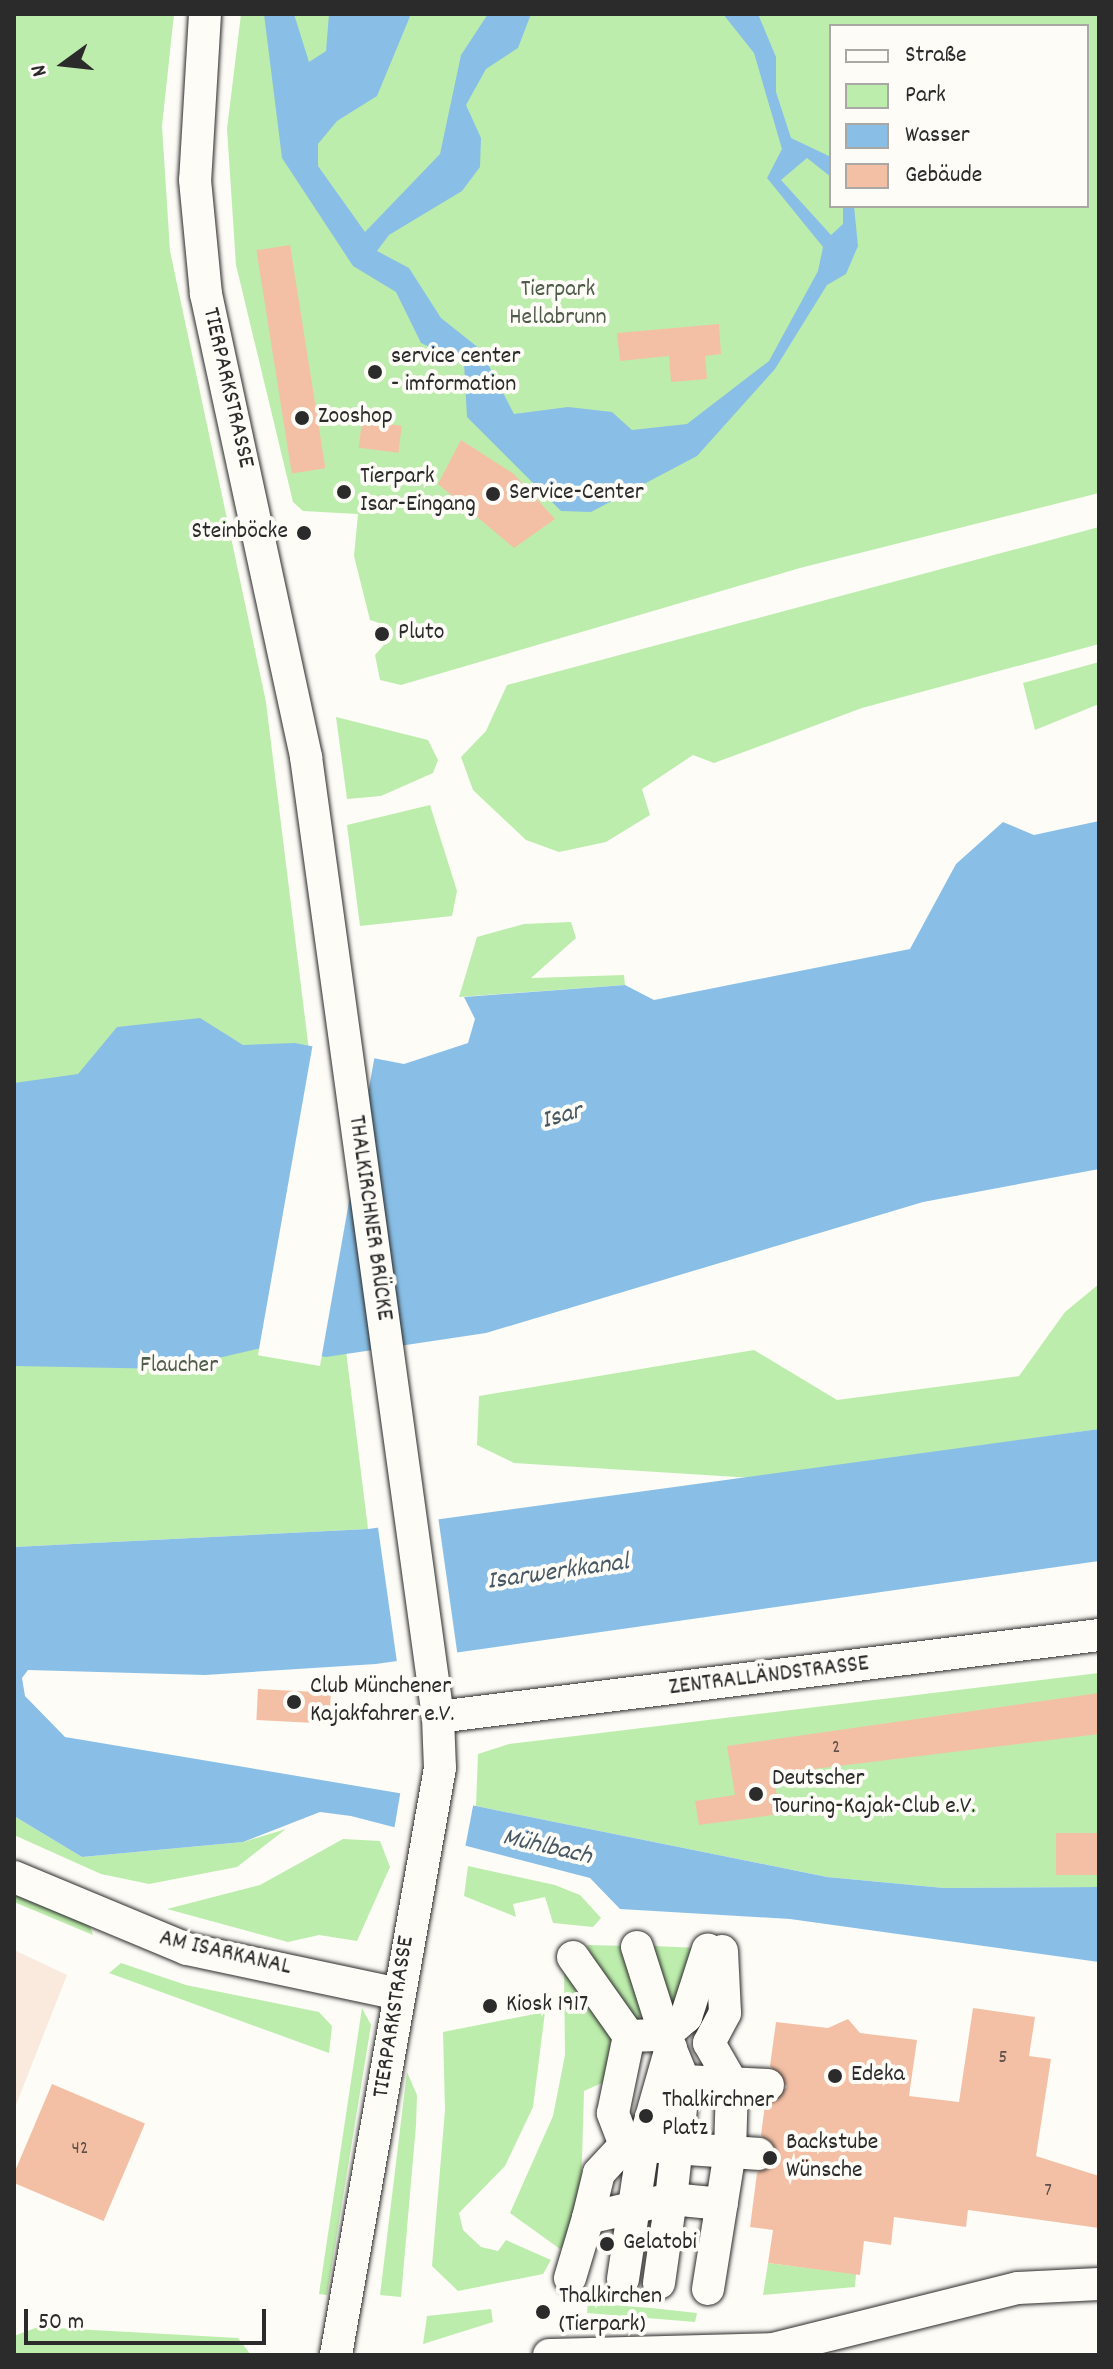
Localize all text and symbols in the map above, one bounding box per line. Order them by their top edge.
north arrow [24,24,104,104]
legend [829,24,1089,208]
text: Straße [905,39,967,73]
text: N [24,61,57,80]
text: Park [905,79,946,113]
text: Wasser [905,119,970,153]
text: Gebäude [905,159,982,193]
park label: Tierpark Hellabrunn [509,277,607,333]
street label: TIERPARKSTRASSE [195,305,259,471]
place label: service center - imformation [391,344,520,400]
marker: service center - imformation [366,363,384,381]
place label: Zooshop [318,404,393,432]
marker: Zooshop [293,409,311,427]
place label: Tierpark Isar-Eingang [360,464,476,520]
place label: Service-Center [509,480,644,508]
marker: Tierpark Isar-Eingang [335,483,353,501]
marker: Service-Center [484,485,502,503]
place label: Steinböcke [191,519,288,547]
marker: Steinböcke [295,524,313,542]
place label: Pluto [398,620,444,648]
marker: Pluto [373,625,391,643]
water label: Isar [538,1096,586,1138]
street label: THALKIRCHNER BRÜCKE [340,1114,398,1322]
park label: Flaucher [140,1353,218,1381]
water label: Isarwerkkanal [485,1548,631,1598]
street label: ZENTRALLÄNDSTRASSE [667,1650,871,1704]
place label: Club Münchener Kajakfahrer e.V. [310,1674,454,1730]
marker: Club Münchener Kajakfahrer e.V. [285,1693,303,1711]
house number: 2 [832,1736,840,1760]
place label: Deutscher Touring-Kajak-Club e.V. [772,1766,975,1822]
marker: Deutscher Touring-Kajak-Club e.V. [747,1785,765,1803]
water label: Mühlbach [499,1823,595,1873]
street label: AM ISARKANAL [156,1925,294,1983]
street label: TIERPARKSTRASSE [368,1934,422,2100]
place label: Kiosk 1917 [506,1992,588,2020]
marker: Kiosk 1917 [481,1997,499,2015]
house number: 5 [998,2046,1008,2070]
place label: Edeka [851,2062,905,2090]
marker: Edeka [826,2067,844,2085]
place label: Thalkirchner Platz [662,2088,774,2144]
marker: Thalkirchner Platz [637,2107,655,2125]
place label: Backstube Wünsche [786,2130,878,2186]
house number: 42 [71,2137,89,2161]
marker: Backstube Wünsche [761,2149,779,2167]
house number: 7 [1044,2179,1052,2203]
place label: Gelatobi [623,2230,697,2258]
marker: Gelatobi [598,2235,616,2253]
place label: Thalkirchen (Tierpark) [559,2284,662,2340]
scale bar [28,2293,270,2343]
marker: Thalkirchen (Tierpark) [534,2303,552,2321]
text: 50 m [38,2306,84,2340]

